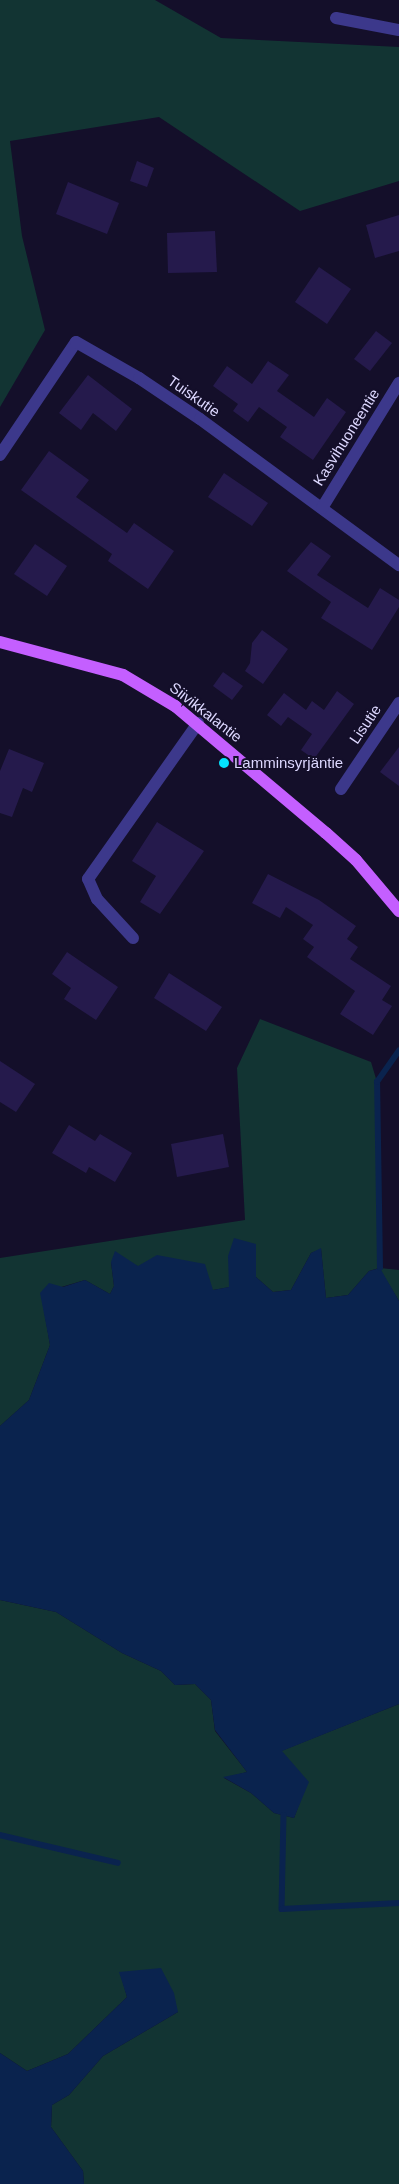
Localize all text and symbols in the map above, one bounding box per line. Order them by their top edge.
street label: Tuiskutie [164,372,224,420]
street label: Kasvihuoneentie [309,385,383,489]
street label: Siivikkalantie [166,678,246,746]
street label: Lisutie [345,701,385,747]
place label: Lamminsyrjäntie [234,754,343,772]
marker: Lamminsyrjäntie [218,757,230,769]

